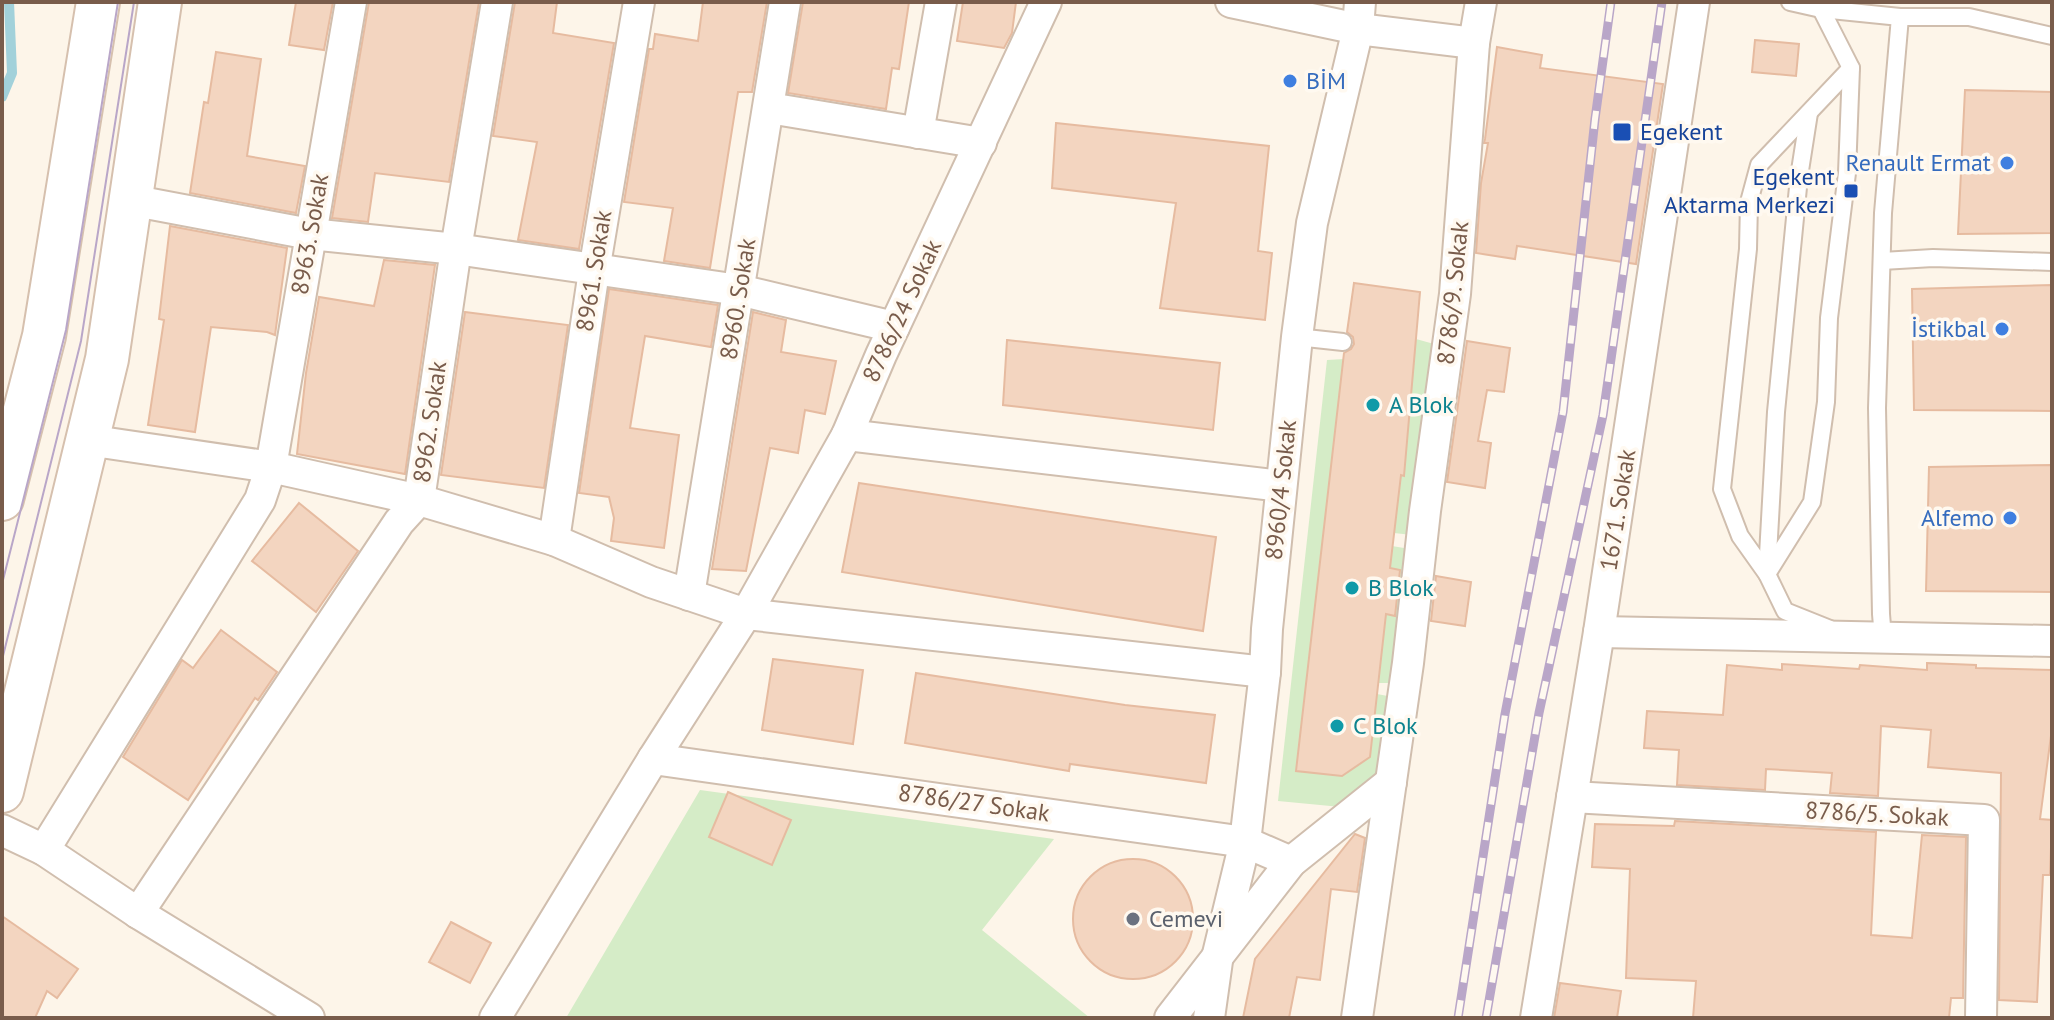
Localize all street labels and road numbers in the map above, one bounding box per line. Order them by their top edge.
street label: 8963. Sokak [284,170,335,297]
street label: 8961. Sokak [569,208,618,334]
street label: 8786/9. Sokak [1430,219,1475,366]
street label: 8786/24 Sokak [855,234,948,387]
street label: 8960. Sokak [713,236,762,362]
street label: 8962. Sokak [406,359,453,485]
street label: 8960/4 Sokak [1258,418,1303,562]
street label: 1671. Sokak [1593,447,1642,573]
street label: 8786/27 Sokak [896,777,1052,829]
street label: 8786/5. Sokak [1804,794,1950,833]

